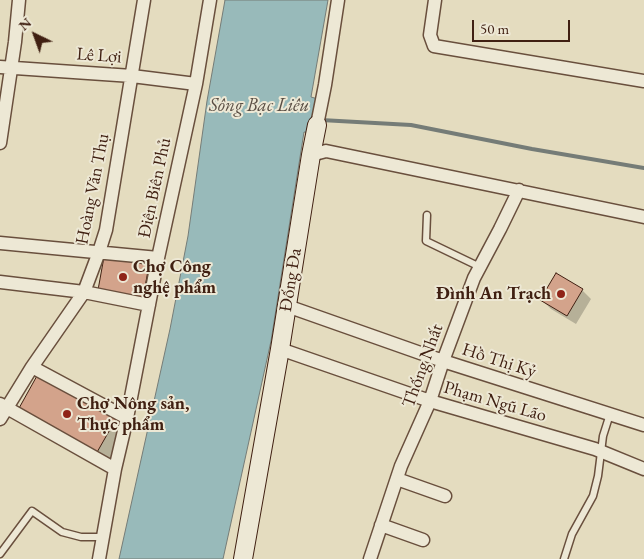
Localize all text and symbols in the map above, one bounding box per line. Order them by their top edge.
north arrow [10,10,60,60]
scale bar [474,10,572,42]
text: N [15,13,35,34]
text: 50 m [480,19,509,38]
street label: Lê Lợi [76,44,122,68]
water label: Sông Bạc Liêu [209,95,309,117]
street label: Hoàng Văn Thụ [72,132,114,246]
street label: Điện Biên Phủ [134,136,176,240]
street label: Đống Đa [275,247,307,313]
place label: Chợ Công nghệ phẩm [133,256,216,298]
marker: Chợ Công nghệ phẩm [117,271,129,283]
place label: Đình An Trạch [436,283,551,305]
marker: Đình An Trạch [555,288,567,300]
street label: Thống Nhất [398,321,448,411]
street label: Hồ Thị Kỷ [459,339,539,383]
street label: Phạm Ngũ Lão [441,377,549,427]
place label: Chợ Nông sản, Thực phẩm [77,393,189,436]
marker: Chợ Nông sản, Thực phẩm [61,408,73,420]

